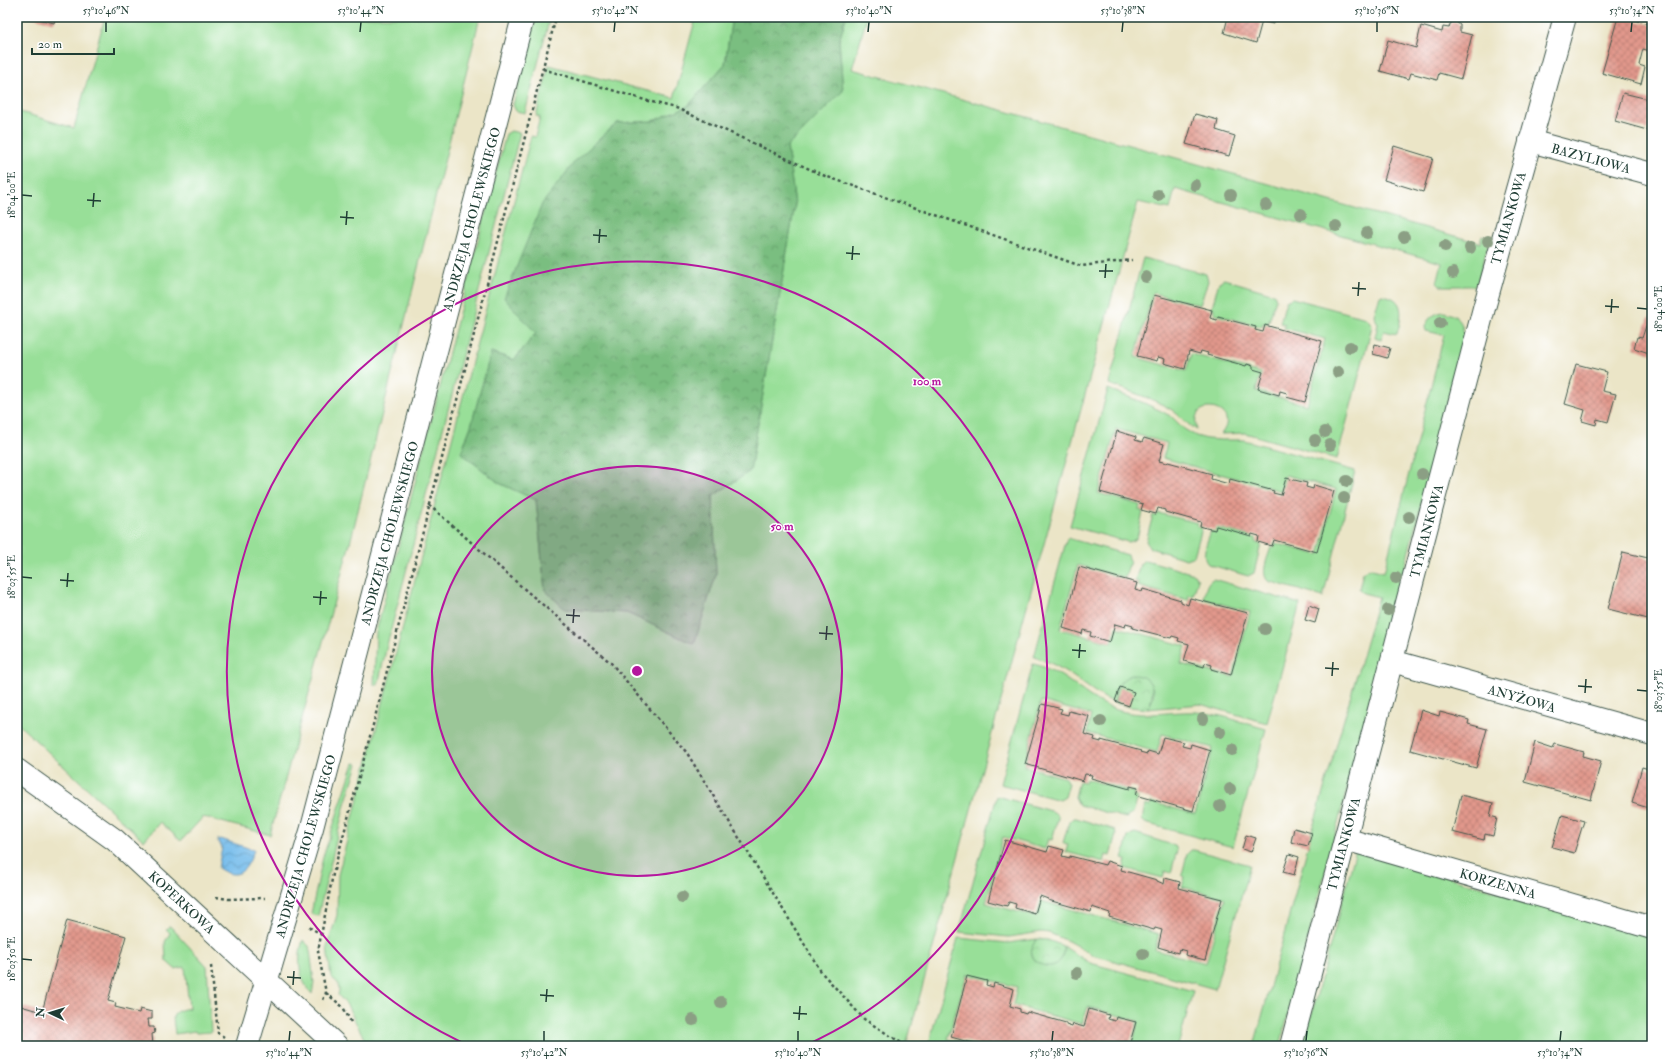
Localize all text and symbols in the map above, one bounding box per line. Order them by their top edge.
text: 53°10'46"N [83,5,129,17]
text: 53°10'44"N [337,5,385,17]
text: 53°10'42"N [592,5,638,17]
text: 53°10'40"N [846,5,892,17]
text: 53°10'38"N [1101,5,1145,17]
text: 53°10'36"N [1354,5,1400,17]
text: 53°10'34"N [1609,5,1655,17]
scale bar [32,30,114,56]
text: 20 m [38,37,63,52]
street label: ANDRZEJA CHOLEWSKIEGO [439,125,504,314]
street label: BAZYLIOWA [1549,141,1633,177]
street label: TYMIANKOWA [1488,169,1530,267]
text: 18°04'00"E [6,172,18,218]
text: 18°04'00"E [1653,286,1665,332]
text: 100 m [913,374,942,389]
street label: ANDRZEJA CHOLEWSKIEGO [357,439,422,628]
street label: TYMIANKOWA [1407,482,1447,580]
text: 50 m [770,519,794,534]
text: 18°03'55"E [6,555,18,599]
centre of rings [630,664,644,678]
text: 18°03'55"E [1653,669,1665,713]
street label: ANYŻOWA [1485,680,1559,716]
street label: ANDRZEJA CHOLEWSKIEGO [272,753,340,941]
street label: TYMIANKOWA [1324,795,1364,893]
street label: KORZENNA [1458,865,1539,903]
street label: KOPERKOWA [145,868,218,938]
text: 18°03'50"E [6,937,18,981]
north arrow [30,993,70,1033]
text: N [34,1006,47,1019]
text: 53°10'44"N [265,1047,313,1059]
text: 53°10'42"N [521,1047,567,1059]
text: 53°10'40"N [775,1047,821,1059]
text: 53°10'38"N [1030,1047,1074,1059]
text: 53°10'36"N [1283,1047,1329,1059]
text: 53°10'34"N [1537,1047,1583,1059]

